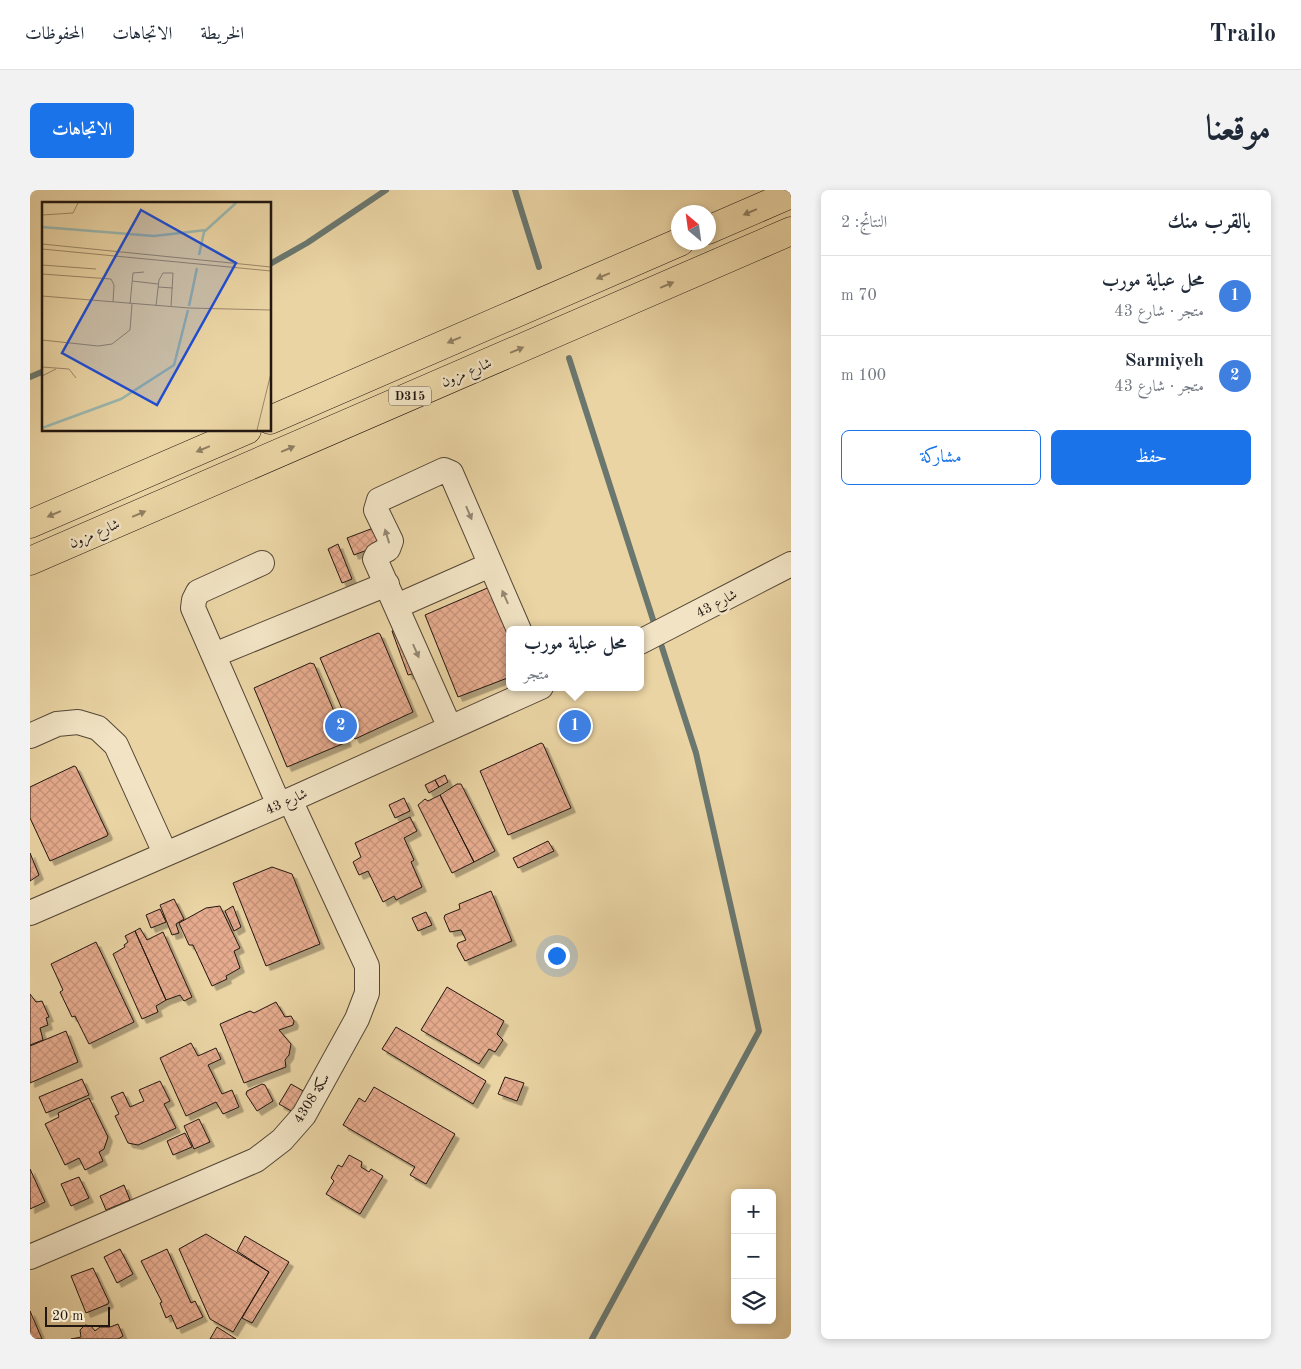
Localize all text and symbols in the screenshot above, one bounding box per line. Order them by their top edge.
text: Trailo [1210,23,1276,47]
text: المحفوظات [25,25,84,43]
text: الاتجاهات [112,25,172,43]
text: الخريطة [200,25,244,43]
button: الاتجاهات [30,103,134,158]
text: موقعنا [1206,112,1271,147]
inset map [42,202,271,431]
north arrow [671,205,716,250]
one-way arrow [743,209,757,217]
text: بالقرب منك [1168,212,1251,233]
text: النتائج: 2 [841,215,887,231]
one-way arrow [596,272,610,280]
text: محل عباية مورب [1102,272,1204,291]
one-way arrow [660,281,674,289]
text: 70 m [841,288,877,304]
text: 1 [1230,288,1240,304]
text: متجر · شارع 43 [1114,304,1204,320]
one-way arrow [447,337,461,345]
one-way arrow [510,345,525,353]
text: Sarmiyeh [1125,352,1204,371]
street label: شارع مزون [439,356,495,393]
text: 100 m [841,368,886,384]
text: 2 [1230,368,1240,384]
text: متجر · شارع 43 [1114,379,1204,395]
road number: D315 [389,387,431,406]
button: مشاركة [841,430,1041,485]
button: حفظ [1051,430,1251,485]
one-way arrow [281,445,296,453]
one-way arrow [196,446,210,454]
one-way arrow [465,506,473,520]
one-way arrow [132,509,146,517]
one-way arrow [47,511,61,519]
street label: شارع مزون [67,517,123,554]
one-way arrow [383,528,391,543]
street label: شارع 43 [694,587,741,624]
one-way arrow [500,590,508,604]
popup [506,626,644,691]
text: محل عباية مورب [524,635,626,654]
one-way arrow [413,644,421,658]
text: متجر [524,667,549,683]
pin: 2 [325,707,357,745]
pin: 1 [559,707,591,745]
street label: شارع 43 [263,786,311,821]
your location [544,943,570,969]
street label: سكة 4308 [290,1071,333,1126]
map controls [731,1189,776,1324]
button: + [731,1189,776,1234]
button: − [731,1234,776,1279]
button: layers [731,1279,776,1324]
scale bar [45,1304,110,1327]
text: 20 m [52,1309,83,1323]

